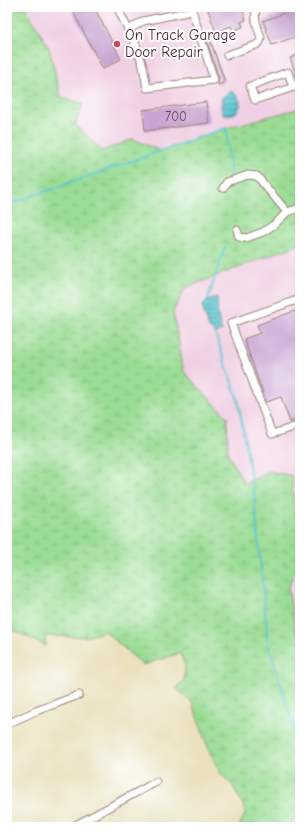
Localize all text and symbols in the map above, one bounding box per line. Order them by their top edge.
place label: On Track Garage Door Repair [125,26,237,61]
marker: On Track Garage Door Repair [112,39,122,49]
house number: 700 [165,109,187,124]

